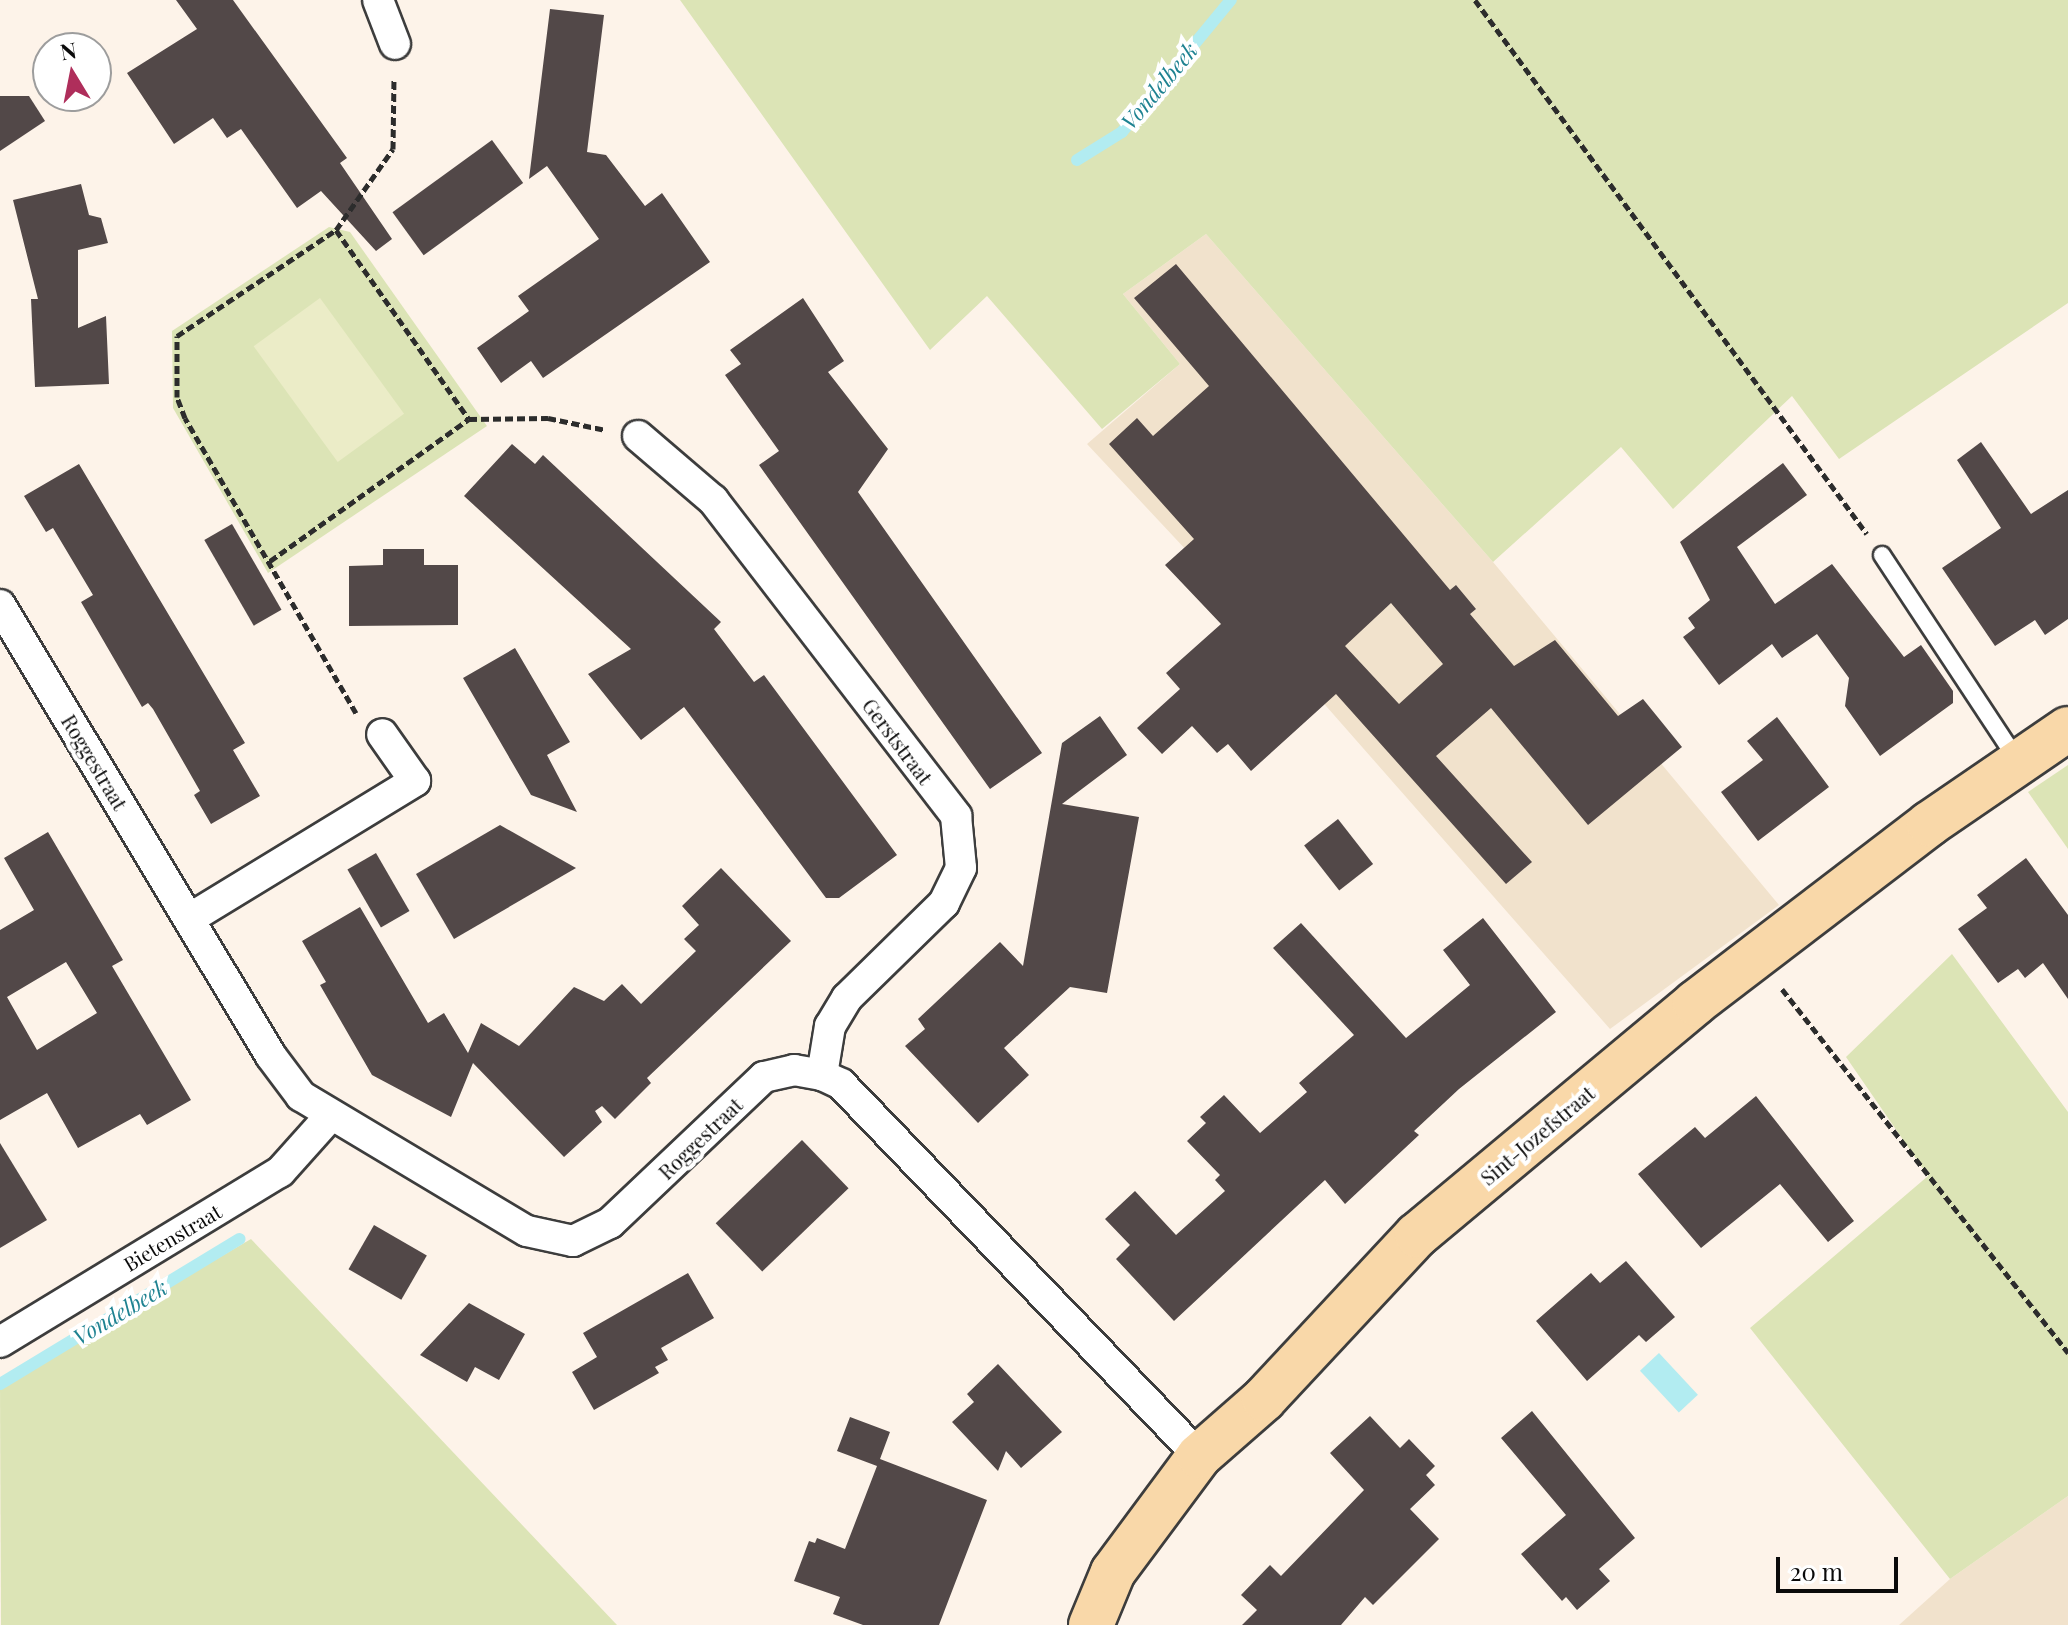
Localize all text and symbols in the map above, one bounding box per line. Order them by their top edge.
north arrow [32,32,112,112]
text: N [58,34,79,66]
water label: Vondelbeek [1115,37,1203,135]
street label: Gerststraat [858,693,938,789]
street label: Roggestraat [57,710,133,814]
street label: Sint-Jozefstraat [1475,1080,1599,1190]
street label: Roggestraat [653,1092,747,1184]
street label: Bietenstraat [119,1199,225,1275]
water label: Vondelbeek [68,1274,172,1350]
scale bar [1780,1541,1902,1591]
text: 20 m [1790,1555,1843,1587]

